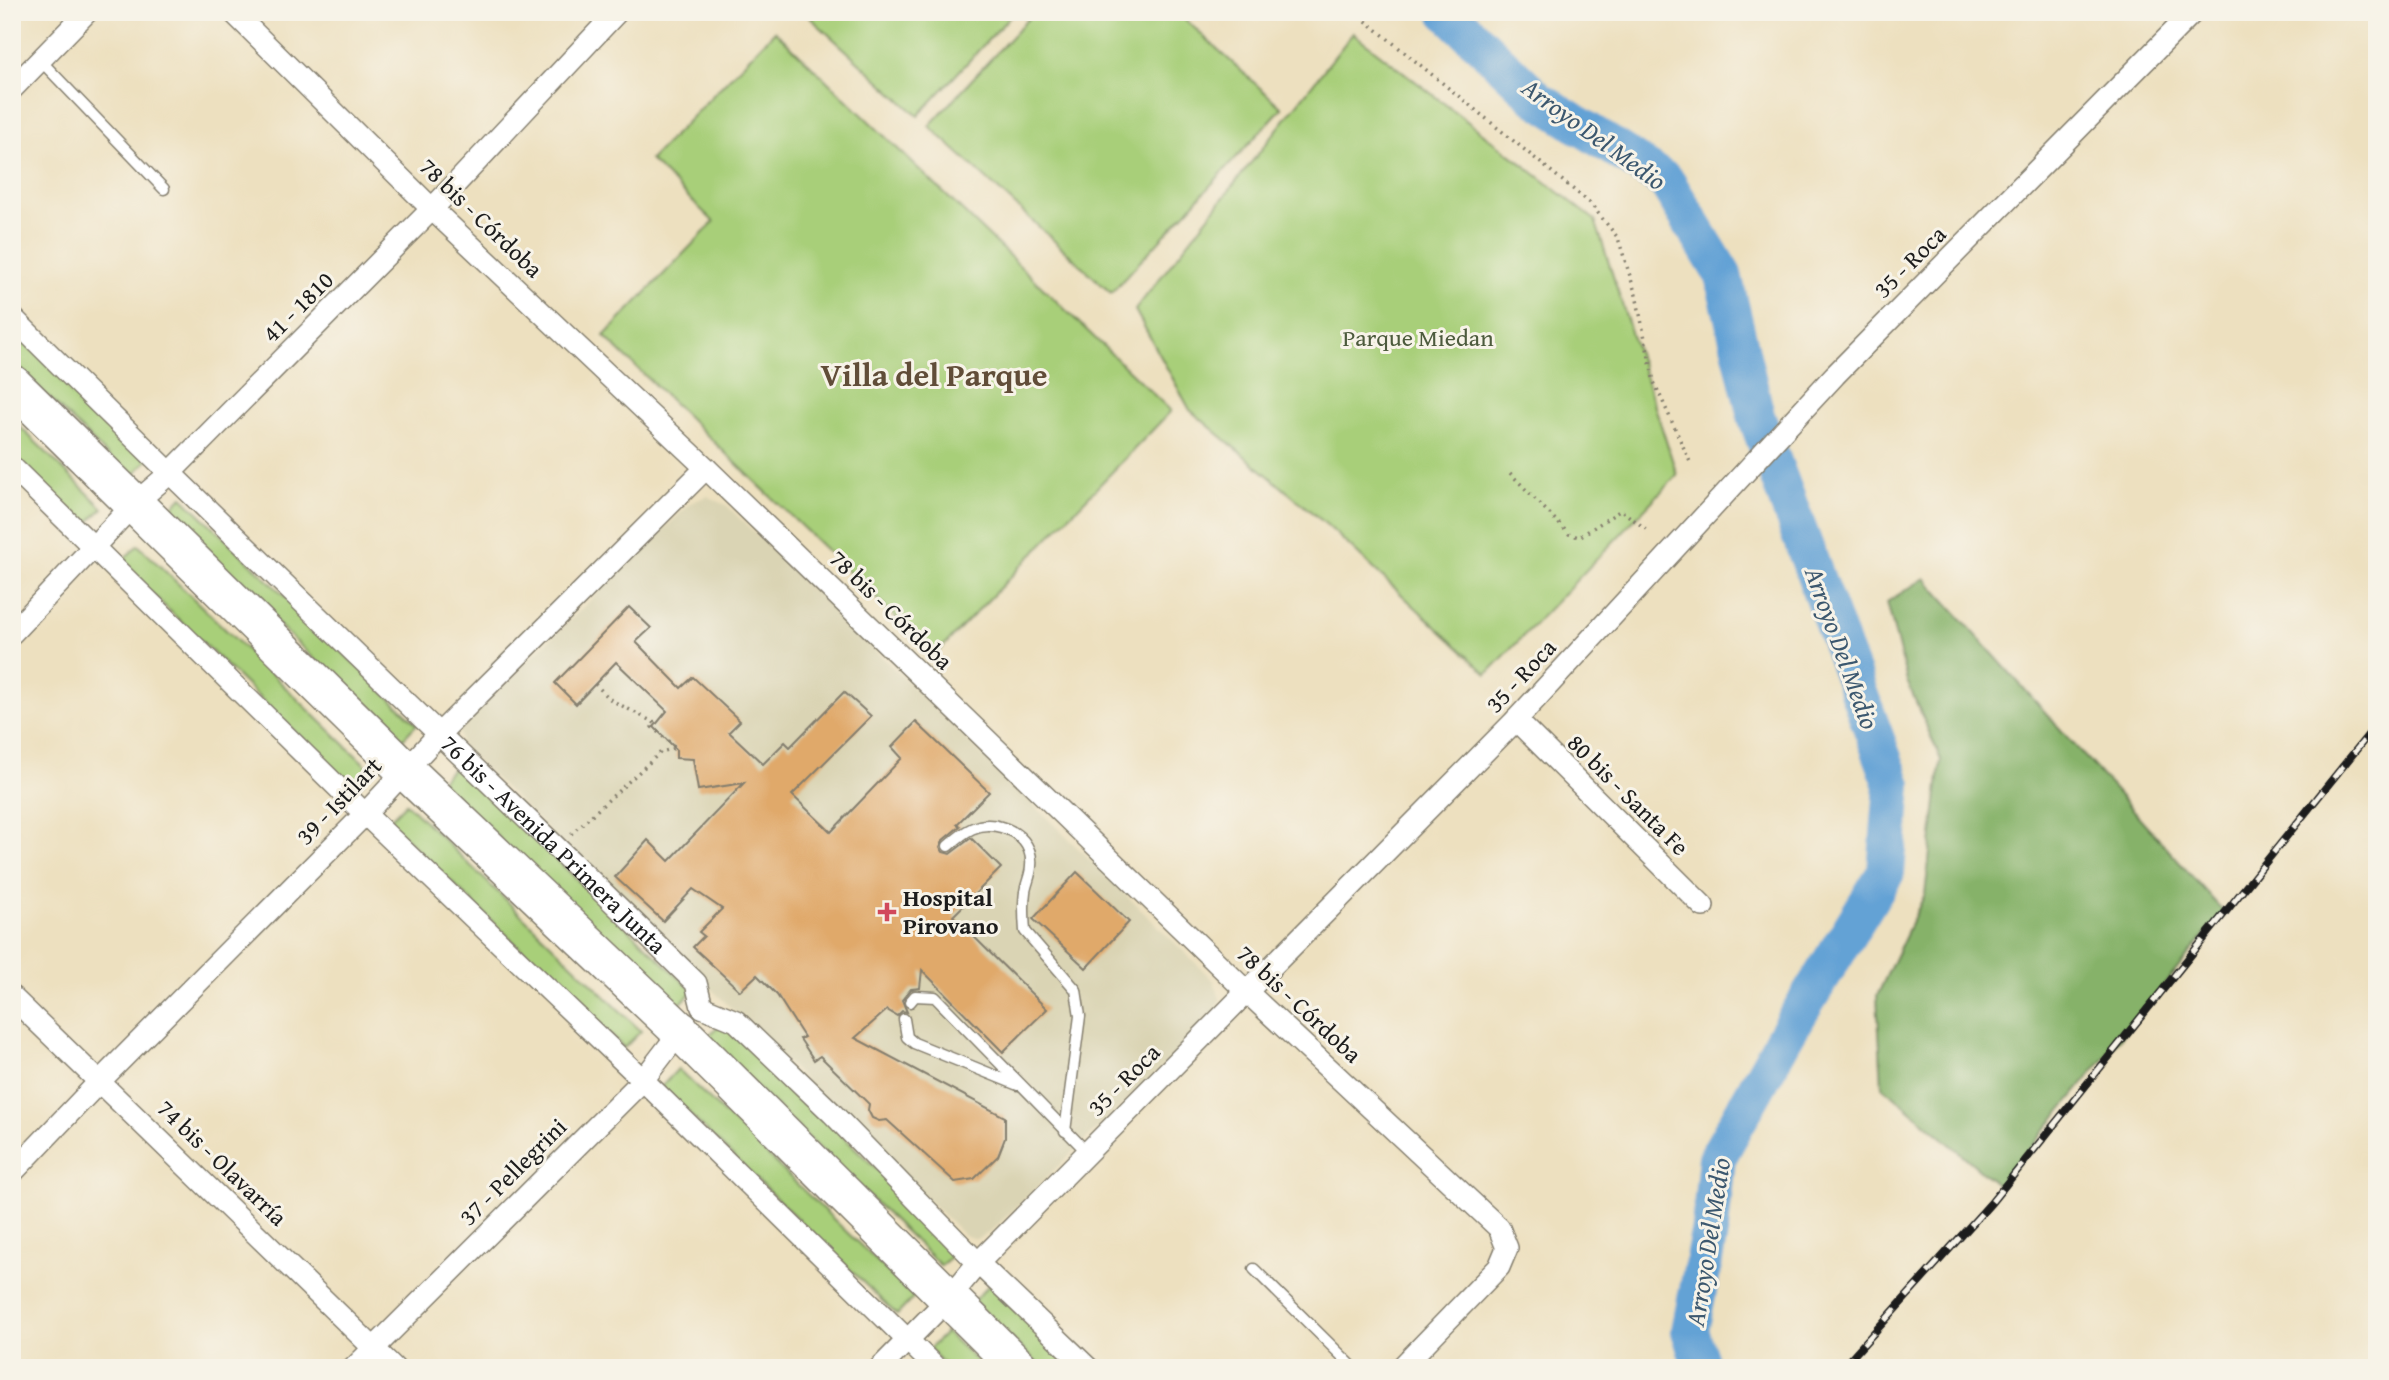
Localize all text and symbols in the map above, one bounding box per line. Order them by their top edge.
water label: Arroyo Del Medio [1513,67,1675,199]
street label: 78 bis - Córdoba [412,150,551,286]
street label: 35 - Roca [1865,217,1954,306]
street label: 41 - 1810 [254,263,341,350]
park label: Parque Miedan [1342,320,1494,355]
district label: Villa del Parque [821,351,1047,398]
street label: 78 bis - Córdoba [822,542,961,678]
water label: Arroyo Del Medio [1795,560,1890,734]
street label: 35 - Roca [1477,630,1565,720]
street label: 80 bis - Santa Fe [1560,726,1697,863]
street label: 76 bis - Avenida Primera Junta [433,727,675,962]
street label: 39 - Istilart [288,748,390,853]
place label: Hospital Pirovano [903,880,999,943]
marker: Hospital Pirovano [877,902,897,922]
street label: 78 bis - Córdoba [1229,936,1370,1071]
street label: 35 - Roca [1079,1035,1168,1124]
street label: 74 bis - Olavarría [149,1091,296,1234]
street label: 37 - Pellegrini [451,1110,575,1233]
water label: Arroyo Del Medio [1675,1155,1740,1330]

